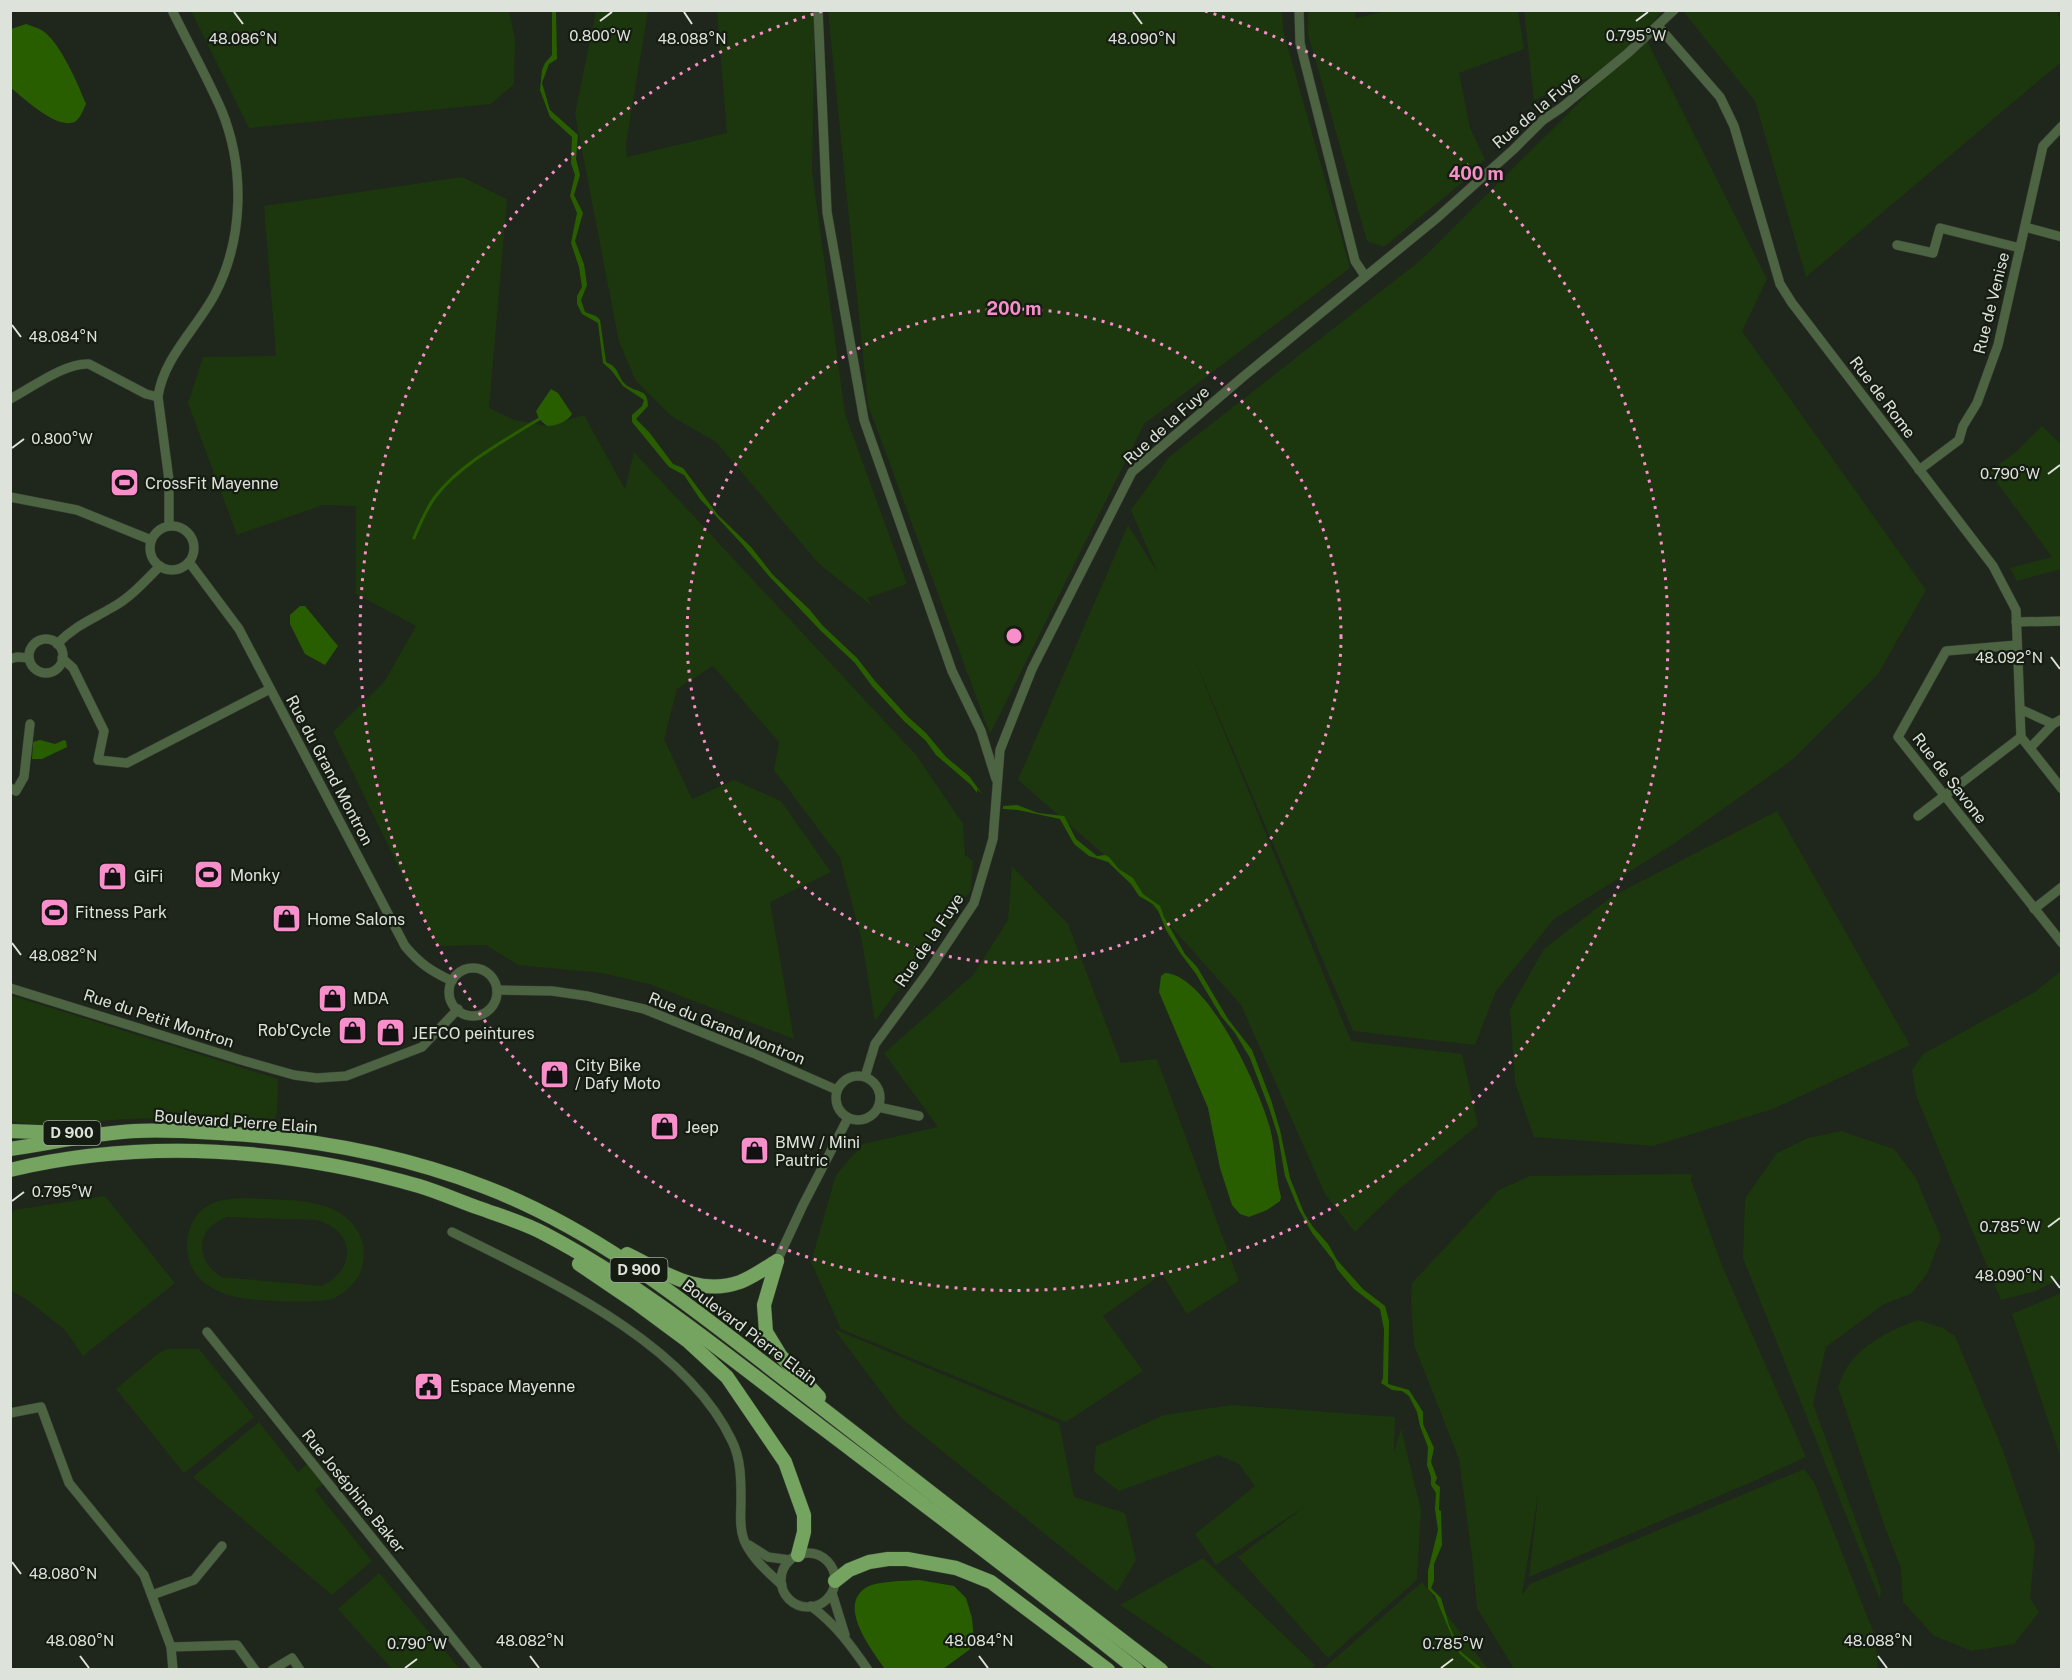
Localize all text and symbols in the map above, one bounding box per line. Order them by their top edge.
text: 0.800°W [569,27,631,44]
text: 0.795°W [1606,27,1666,44]
text: 48.086°N [209,30,277,47]
text: 48.088°N [657,30,727,47]
text: 48.090°N [1108,30,1176,47]
street label: Rue de la Fuye [1489,68,1584,153]
text: 400 m [1448,163,1504,184]
street label: Rue de Venise [1970,250,2013,356]
text: 200 m [987,298,1041,319]
text: 48.084°N [29,328,97,345]
street label: Rue de Rome [1846,353,1920,442]
street label: Rue de la Fuye [1120,382,1213,469]
text: 0.800°W [31,430,93,447]
text: 0.790°W [1980,465,2040,482]
sports icon: CrossFit Mayenne [108,467,140,499]
place label: CrossFit Mayenne [145,474,279,493]
centre of rings [1004,626,1024,646]
text: 48.092°N [1975,649,2043,666]
street label: Rue du Grand Montron [282,692,377,848]
street label: Rue de Savone [1908,729,1991,827]
sports icon: Monky [193,859,225,891]
shop icon: GiFi [97,860,129,892]
place label: Monky [230,866,281,885]
place label: GiFi [134,867,163,886]
street label: Rue de la Fuye [891,890,968,991]
sports icon: Fitness Park [38,896,70,928]
place label: Fitness Park [75,903,167,922]
shop icon: Home Salons [270,903,302,935]
place label: Home Salons [307,910,405,929]
text: 48.082°N [29,947,97,964]
shop icon: MDA [316,982,348,1014]
street label: Rue du Petit Montron [81,985,236,1052]
street label: Rue du Grand Montron [646,988,808,1069]
place label: MDA [353,989,389,1008]
shop icon: Rob'Cycle [336,1014,368,1046]
shop icon: JEFCO peintures [375,1017,407,1049]
place label: Rob'Cycle [257,1021,331,1040]
place label: JEFCO peintures [412,1024,535,1043]
place label: City Bike / Dafy Moto [575,1056,661,1093]
shop icon: City Bike / Dafy Moto [538,1058,570,1090]
street label: Boulevard Pierre Elain [154,1106,318,1137]
shop icon: Jeep [648,1111,680,1143]
place label: Jeep [685,1118,719,1137]
road number: D 900 [44,1121,100,1145]
place label: BMW / Mini Pautric [775,1133,860,1170]
shop icon: BMW / Mini Pautric [738,1135,770,1167]
text: 0.795°W [32,1183,92,1200]
text: 0.785°W [1979,1218,2041,1235]
road number: D 900 [610,1258,668,1282]
text: 48.090°N [1975,1267,2043,1284]
street label: Boulevard Pierre Elain [679,1275,821,1389]
public building icon: Espace Mayenne [413,1370,445,1402]
place label: Espace Mayenne [450,1377,575,1396]
street label: Rue Joséphine Baker [298,1426,409,1557]
text: 48.080°N [29,1565,97,1582]
text: 48.080°N [46,1632,114,1649]
text: 48.082°N [496,1632,564,1649]
text: 48.084°N [945,1632,1013,1649]
text: 48.088°N [1843,1632,1913,1649]
text: 0.790°W [387,1635,447,1652]
text: 0.785°W [1422,1635,1484,1652]

